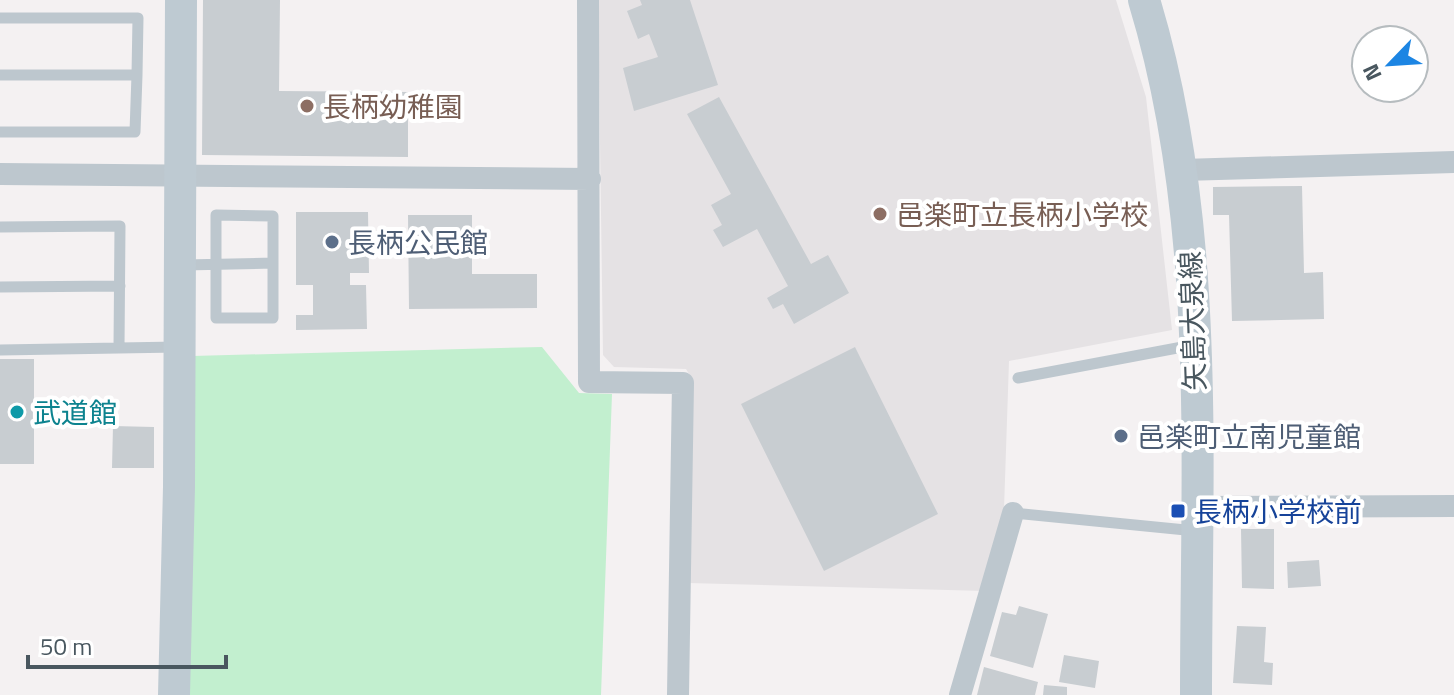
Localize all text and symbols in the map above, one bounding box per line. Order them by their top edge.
north arrow [1350,24,1430,104]
text: N [1353,58,1391,87]
place label: 長柄幼稚園 [323,85,463,128]
marker: 長柄幼稚園 [298,97,316,115]
place label: 邑楽町立長柄小学校 [896,193,1148,236]
marker: 邑楽町立長柄小学校 [871,205,889,223]
place label: 長柄公民館 [348,221,488,264]
marker: 長柄公民館 [323,233,341,251]
street label: 矢島大泉線 [1168,250,1216,392]
place label: 武道館 [33,391,117,434]
marker: 武道館 [8,403,26,421]
place label: 邑楽町立南児童館 [1137,415,1361,458]
marker: 邑楽町立南児童館 [1112,427,1130,445]
place label: 長柄小学校前 [1194,490,1362,533]
marker: 長柄小学校前 [1169,502,1187,520]
scale bar [28,619,226,669]
text: 50 m [40,628,92,664]

